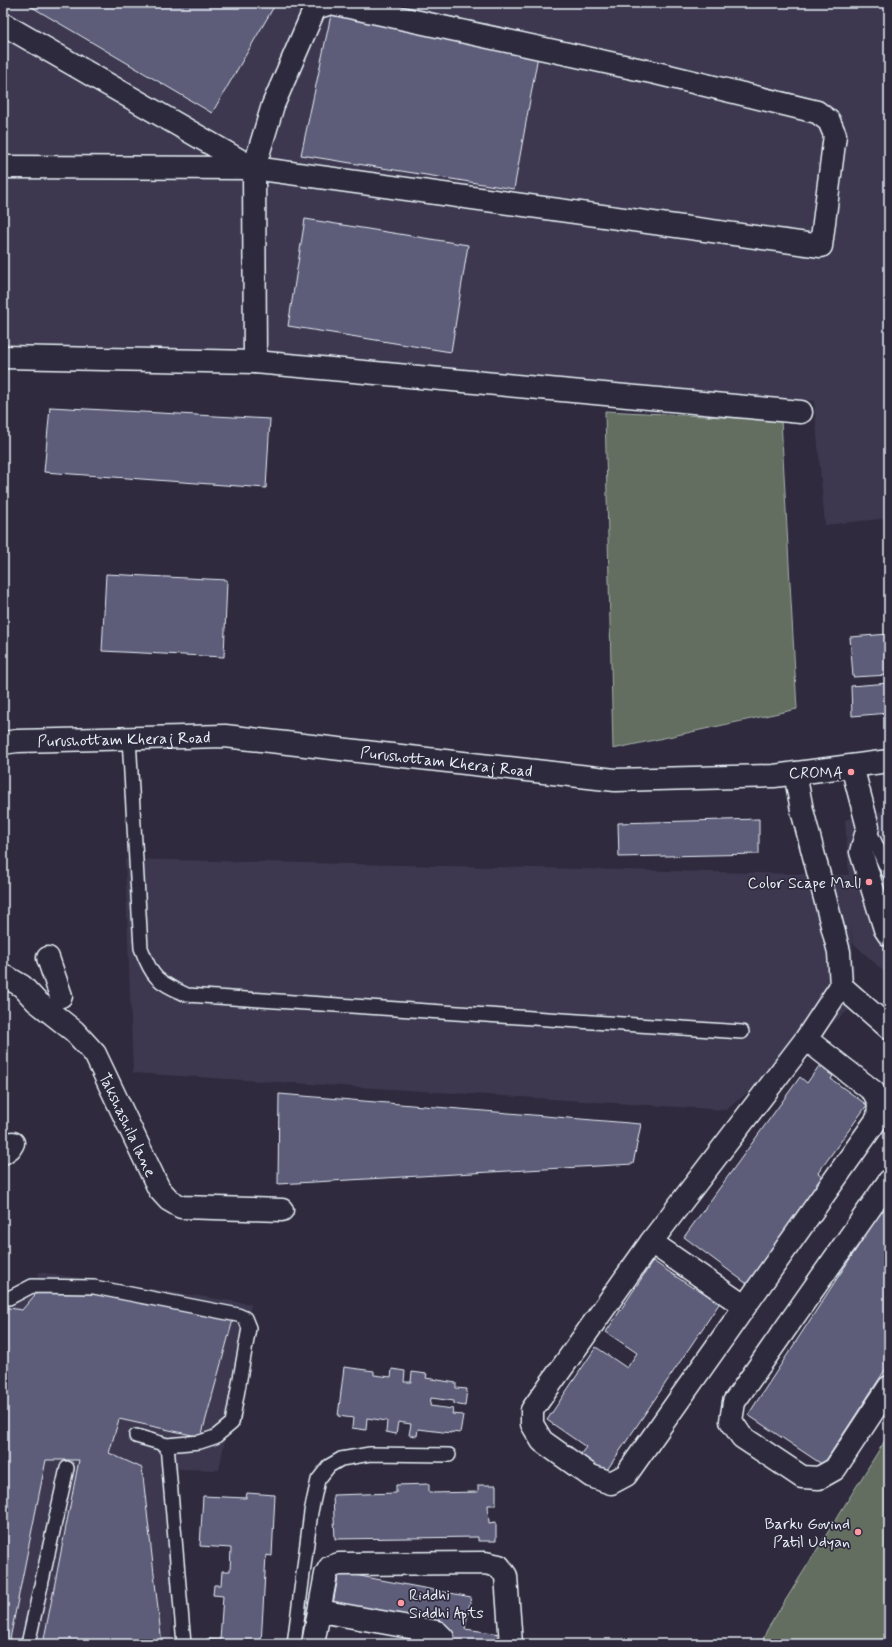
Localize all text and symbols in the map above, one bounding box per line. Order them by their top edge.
street label: Purushottam Kheraj Road [37,727,211,753]
street label: Purushottam Kheraj Road [359,742,533,783]
place label: CROMA [789,763,843,784]
marker: CROMA [846,767,856,777]
place label: Color Scape Mall [748,873,861,894]
marker: Color Scape Mall [864,877,874,887]
street label: Takshashila lane [93,1070,161,1181]
place label: Barku Govind Patil Udyan [764,1514,850,1553]
marker: Barku Govind Patil Udyan [853,1527,863,1537]
place label: Riddhi Siddhi Apts [409,1585,484,1625]
marker: Riddhi Siddhi Apts [396,1598,406,1608]

